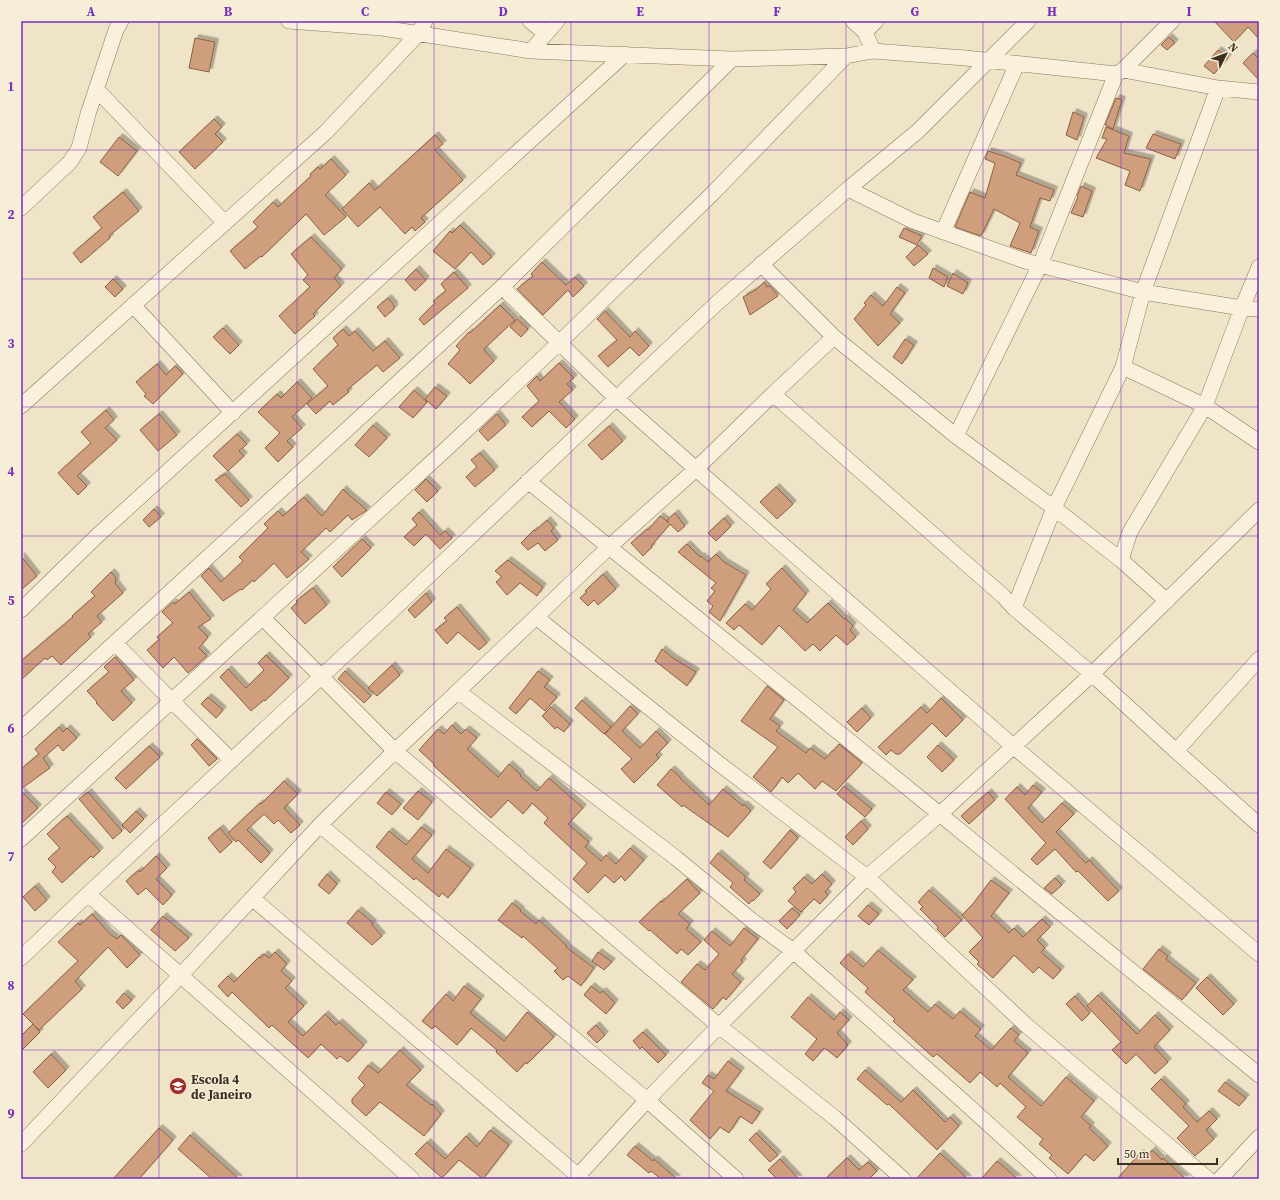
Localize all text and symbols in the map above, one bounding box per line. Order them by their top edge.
text: A [87,3,96,20]
text: B [224,3,233,20]
text: C [361,3,369,20]
text: D [498,3,508,20]
text: E [636,3,644,20]
text: F [773,3,781,20]
text: G [911,3,920,20]
text: H [1047,3,1057,20]
text: I [1186,3,1192,20]
north arrow [1206,34,1246,74]
text: N [1225,40,1241,56]
text: 1 [7,78,15,95]
text: 2 [7,206,15,223]
text: 3 [7,335,15,352]
text: 4 [7,463,15,480]
text: 5 [7,592,15,609]
text: 6 [7,720,15,737]
text: 7 [7,848,15,865]
text: 8 [7,977,15,994]
place label: Escola 4 de Janeiro [191,1071,252,1103]
school or university icon: Escola 4 de Janeiro [168,1076,188,1096]
text: 9 [7,1105,15,1122]
scale bar [1118,1140,1217,1166]
text: 50 m [1124,1146,1150,1162]

